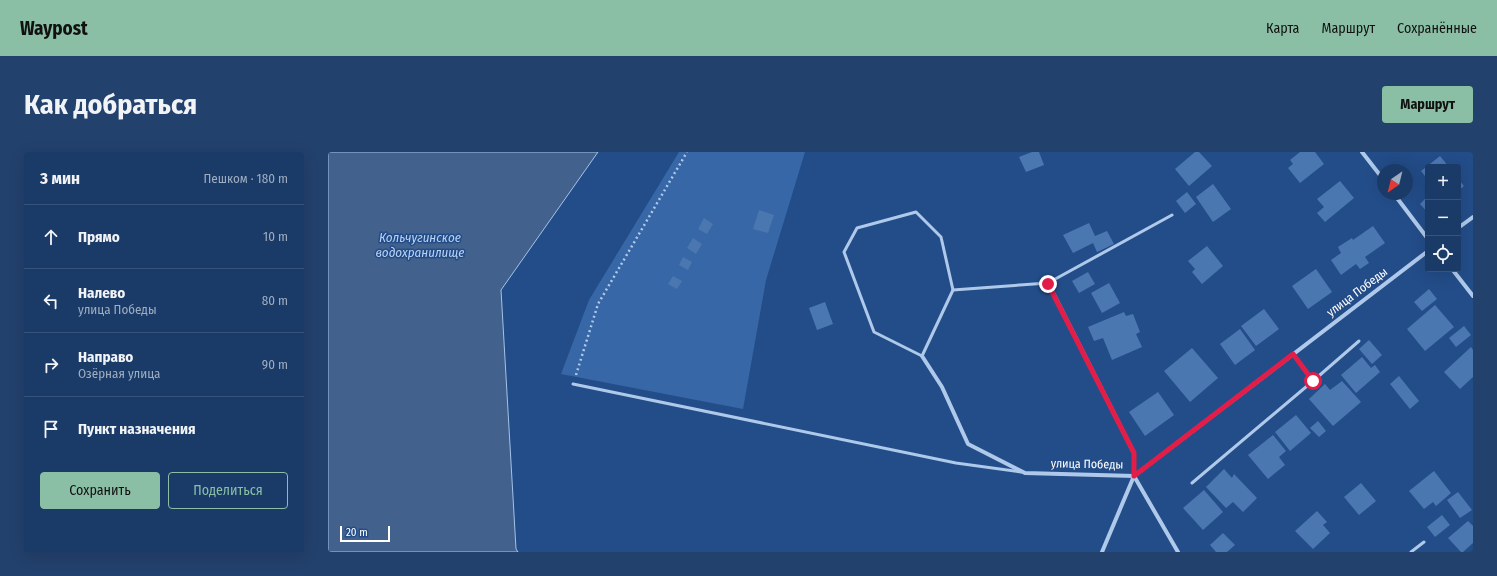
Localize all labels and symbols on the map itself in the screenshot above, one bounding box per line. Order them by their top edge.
north arrow [1377,164,1413,200]
water label: Кольчугинское водохранилище [376,230,464,260]
street label: улица Победы [1324,265,1390,319]
route end [1039,275,1057,293]
route start [1304,372,1322,390]
street label: улица Победы [1051,456,1123,472]
scale bar [340,524,390,543]

